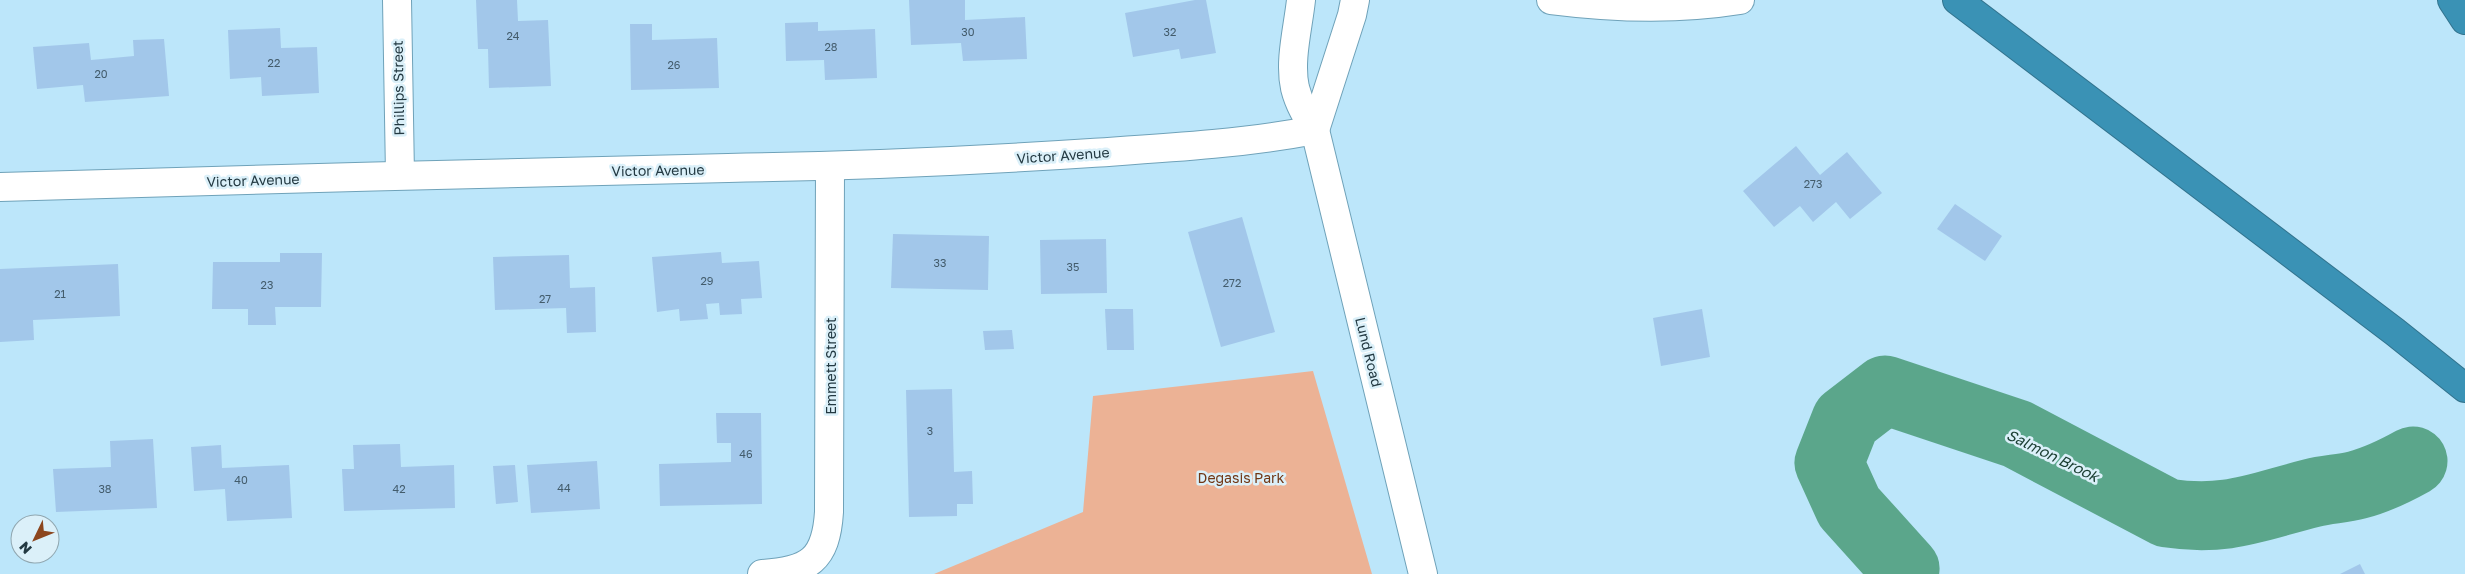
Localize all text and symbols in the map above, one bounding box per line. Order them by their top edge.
house number: 30 [961,25,975,38]
house number: 32 [1164,25,1176,38]
house number: 24 [506,29,520,42]
street label: Phillips Street [389,40,407,136]
house number: 28 [824,40,838,53]
house number: 22 [268,56,280,69]
house number: 26 [667,58,681,71]
house number: 20 [94,67,108,80]
street label: Victor Avenue [1016,143,1110,167]
street label: Victor Avenue [611,161,705,179]
street label: Victor Avenue [206,170,300,190]
house number: 273 [1804,177,1822,190]
house number: 33 [934,256,946,269]
house number: 35 [1067,260,1079,273]
house number: 29 [700,274,714,287]
house number: 272 [1223,276,1241,289]
house number: 23 [261,278,273,291]
house number: 21 [54,287,66,300]
house number: 27 [539,292,551,305]
street label: Lund Road [1352,315,1386,389]
street label: Emmett Street [822,317,839,415]
house number: 3 [927,424,933,437]
water label: Salmon Brook [2004,425,2103,486]
house number: 46 [739,447,753,460]
park label: Degasis Park [1198,469,1285,486]
house number: 40 [234,473,248,486]
house number: 44 [557,481,571,494]
house number: 38 [98,482,112,495]
house number: 42 [392,482,406,495]
north arrow [10,514,60,564]
text: N [15,539,35,558]

